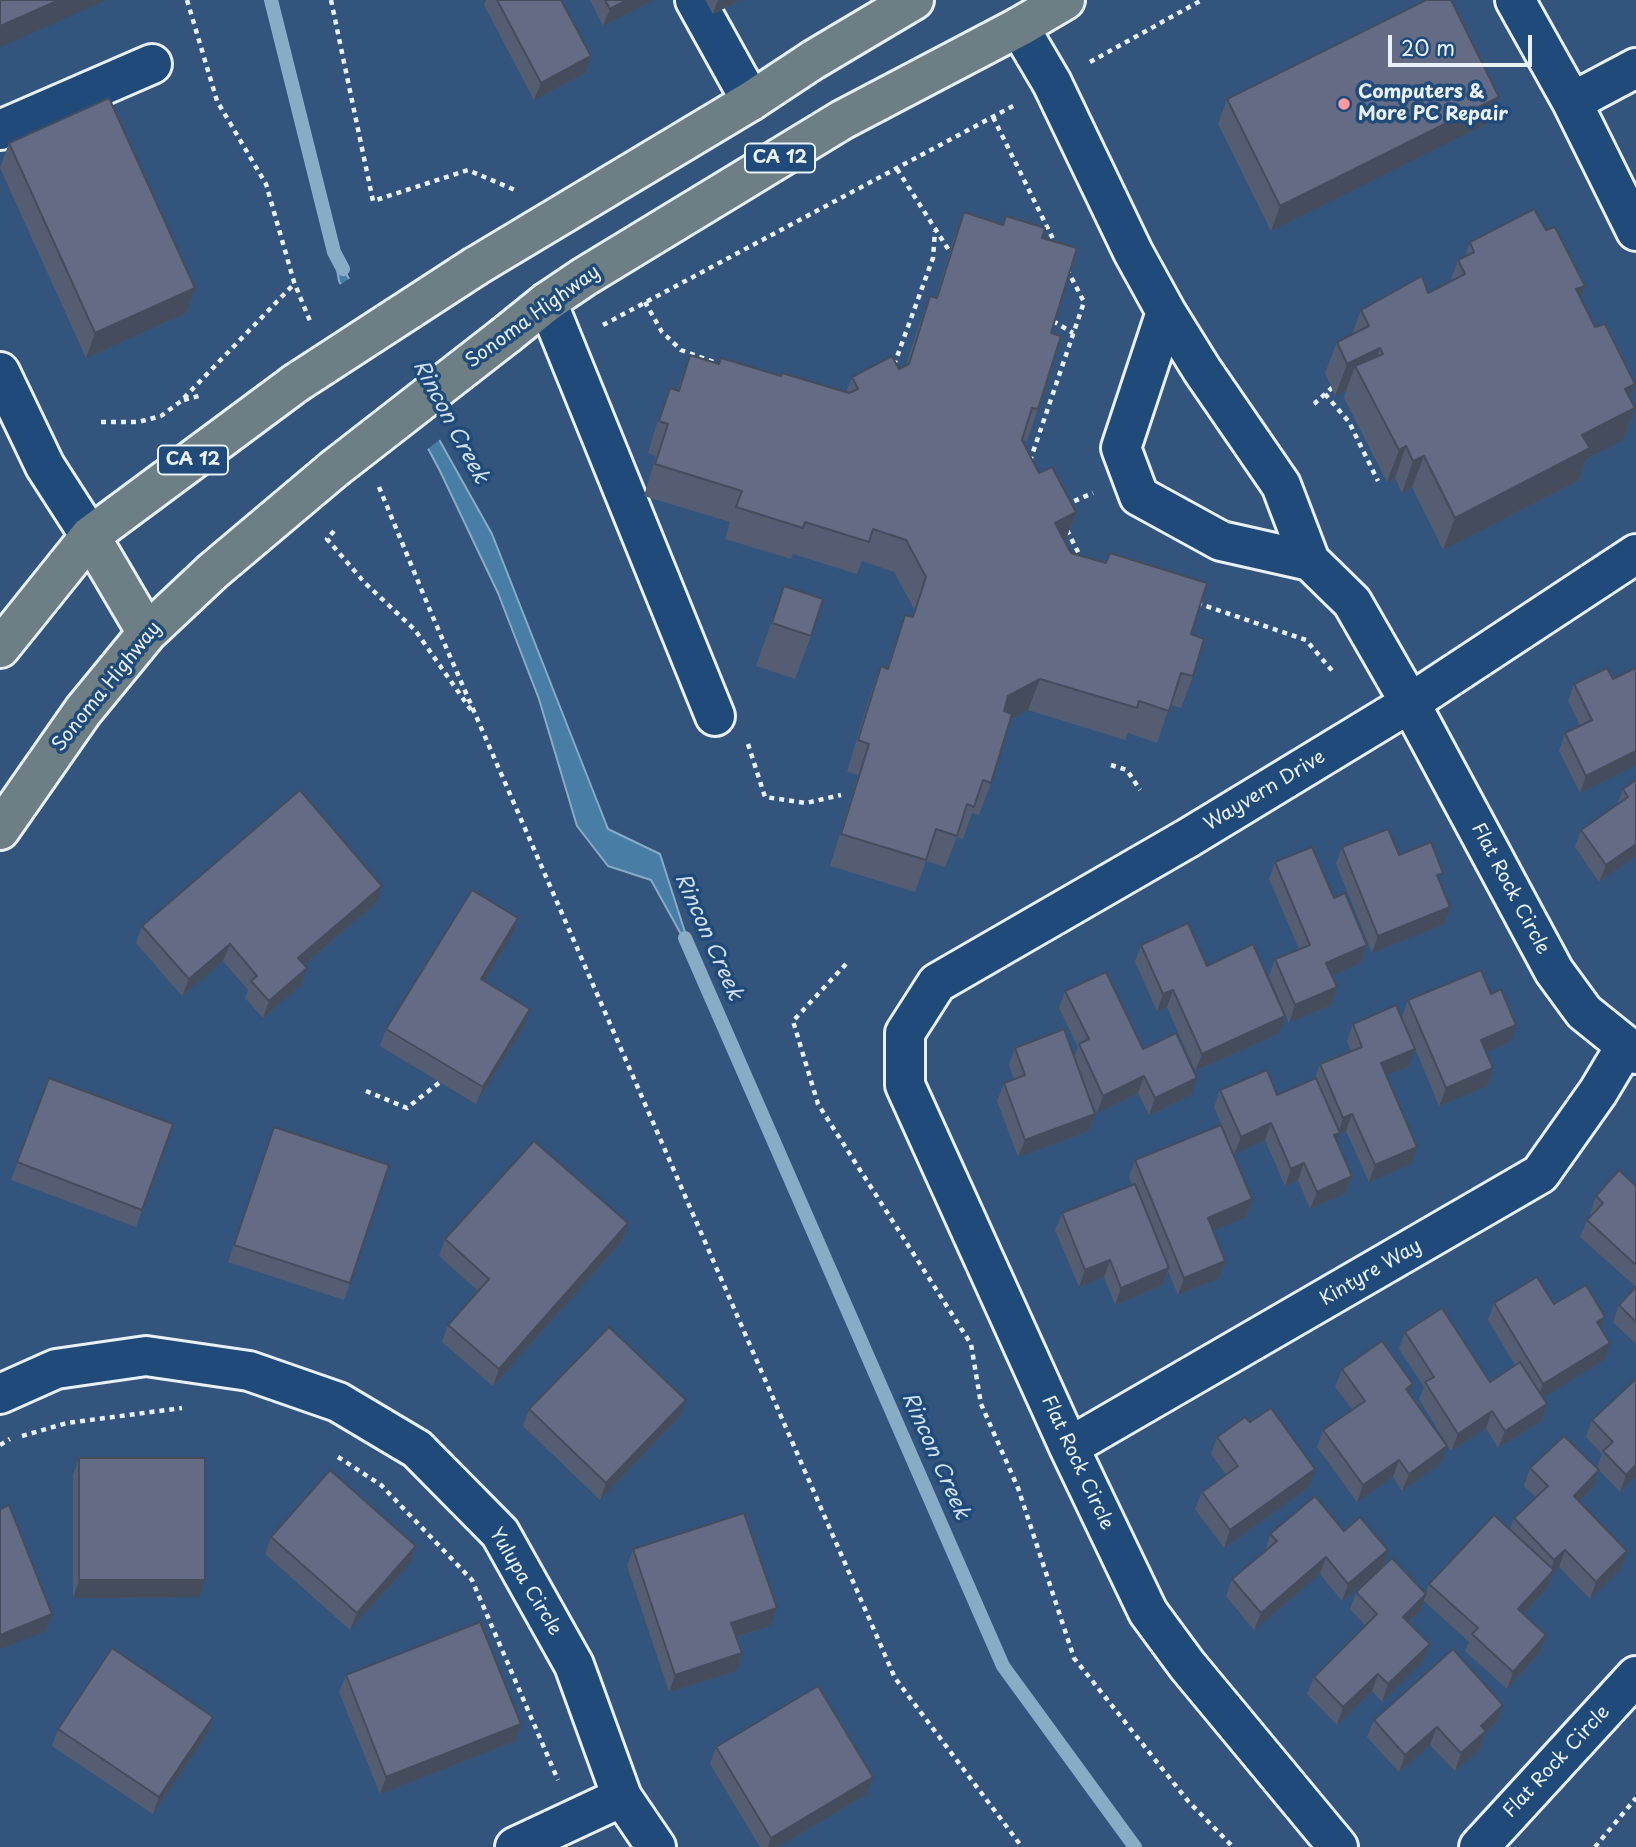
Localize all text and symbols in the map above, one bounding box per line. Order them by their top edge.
scale bar [1391,21,1534,65]
text: 20 m [1401,31,1455,63]
place label: Computers & More PC Repair [1358,82,1508,126]
marker: Computers & More PC Repair [1336,96,1352,112]
road number: CA 12 [745,144,815,173]
street label: Sonoma Highway [462,261,604,373]
water label: Rincon Creek [407,356,493,488]
road number: CA 12 [158,446,228,474]
street label: Sonoma Highway [48,618,166,756]
street label: Wayvern Drive [1200,746,1330,836]
street label: Flat Rock Circle [1466,819,1554,959]
water label: Rincon Creek [669,870,747,1004]
street label: Kintyre Way [1316,1235,1426,1311]
water label: Rincon Creek [896,1389,974,1523]
street label: Flat Rock Circle [1036,1392,1118,1534]
street label: Yulupa Circle [484,1524,566,1640]
street label: Flat Rock Circle [1499,1701,1615,1823]

